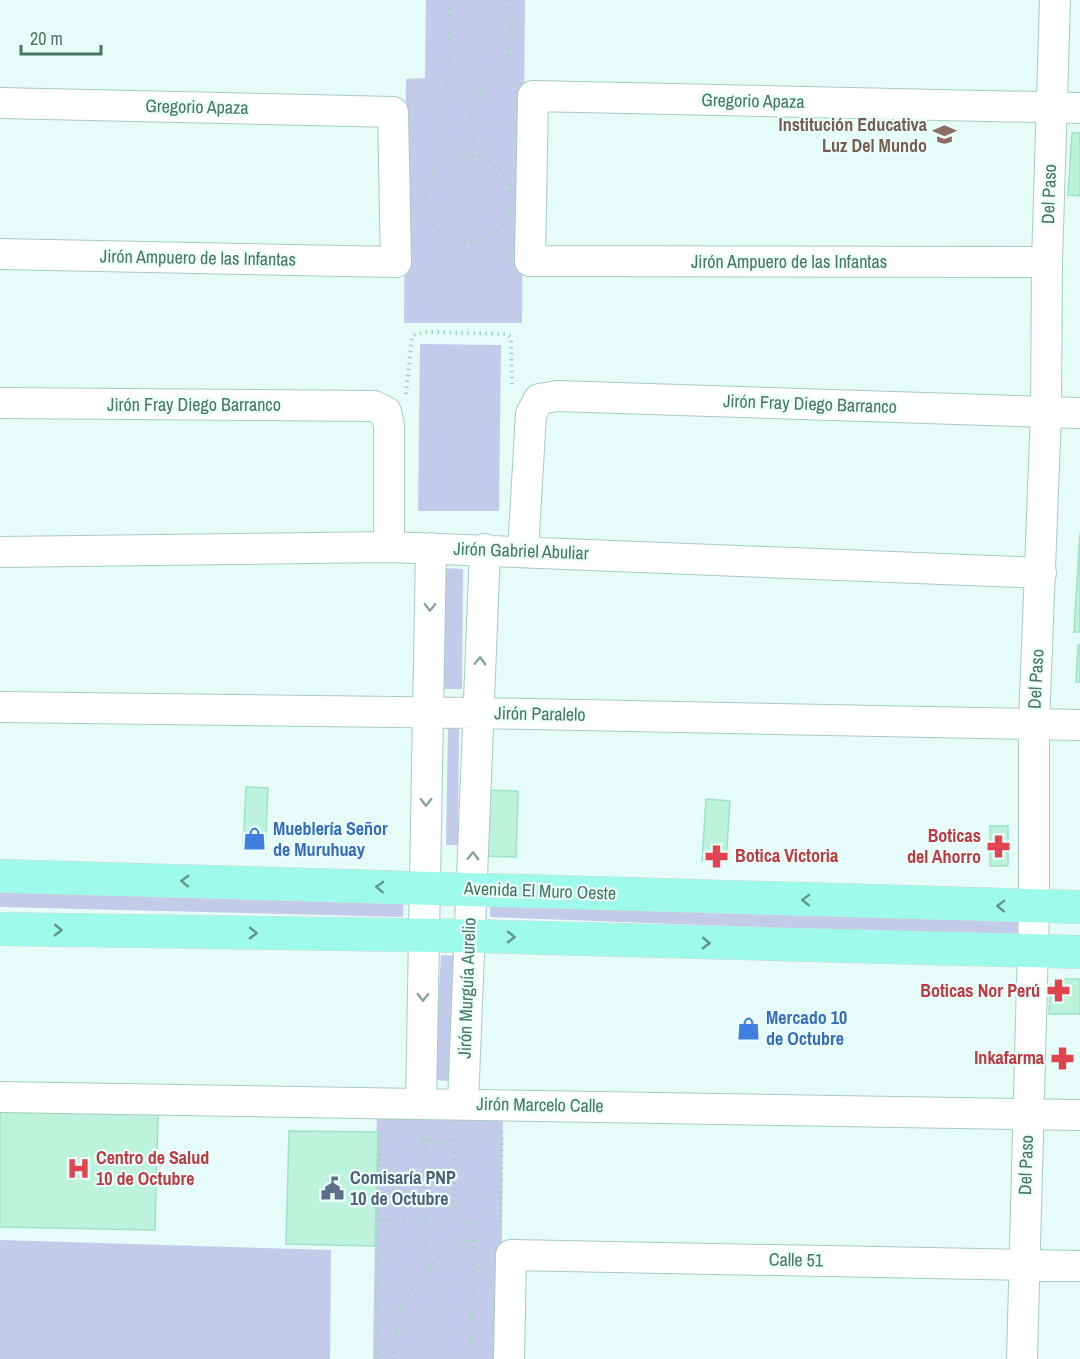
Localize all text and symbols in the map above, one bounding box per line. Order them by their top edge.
scale bar [21,18,100,56]
text: 20 m [30,26,63,51]
street label: Gregorio Apaza [701,87,805,114]
street label: Gregorio Apaza [145,93,249,120]
place label: Institución Educativa Luz Del Mundo [779,112,928,158]
school or university icon: Institución Educativa Luz Del Mundo [932,122,958,148]
street label: Del Paso [1035,164,1062,224]
street label: Jirón Ampuero de las Infantas [100,243,296,272]
street label: Jirón Ampuero de las Infantas [691,249,887,274]
street label: Jirón Fray Diego Barranco [723,388,897,419]
street label: Jirón Fray Diego Barranco [107,392,281,417]
street label: Jirón Gabriel Abuliar [453,536,589,565]
one-way arrow [423,602,436,611]
street label: Del Paso [1021,648,1050,710]
one-way arrow [474,657,487,666]
street label: Jirón Paralelo [494,700,586,727]
one-way arrow [420,797,432,806]
place label: Mueblería Señor de Muruhuay [273,816,388,862]
place label: Boticas del Ahorro [907,823,981,869]
shop icon: Mueblería Señor de Muruhuay [242,826,268,852]
pharmacy icon: Boticas del Ahorro [986,833,1012,859]
pharmacy icon: Botica Victoria [704,843,730,869]
place label: Botica Victoria [735,843,839,868]
one-way arrow [466,852,479,861]
one-way arrow [180,875,189,888]
street label: Avenida El Muro Oeste [462,875,617,906]
one-way arrow [375,880,384,893]
one-way arrow [801,894,810,906]
one-way arrow [996,900,1005,913]
street label: Jirón Murguía Aurelio [452,917,481,1059]
one-way arrow [54,923,63,936]
one-way arrow [249,927,258,939]
one-way arrow [507,931,516,944]
one-way arrow [702,936,711,949]
place label: Boticas Nor Perú [920,978,1040,1003]
pharmacy icon: Boticas Nor Perú [1045,978,1071,1004]
one-way arrow [417,992,429,1001]
place label: Mercado 10 de Octubre [766,1005,847,1051]
shop icon: Mercado 10 de Octubre [735,1015,761,1041]
place label: Inkafarma [974,1045,1045,1070]
pharmacy icon: Inkafarma [1049,1045,1075,1071]
street label: Jirón Marcelo Calle [476,1091,604,1118]
street label: Del Paso [1012,1135,1039,1195]
place label: Centro de Salud 10 de Octubre [96,1145,209,1191]
hospital icon: Centro de Salud 10 de Octubre [65,1155,91,1181]
place label: Comisaría PNP 10 de Octubre [350,1165,456,1211]
public building icon: Comisaría PNP 10 de Octubre [319,1175,345,1201]
street label: Calle 51 [769,1247,824,1272]

